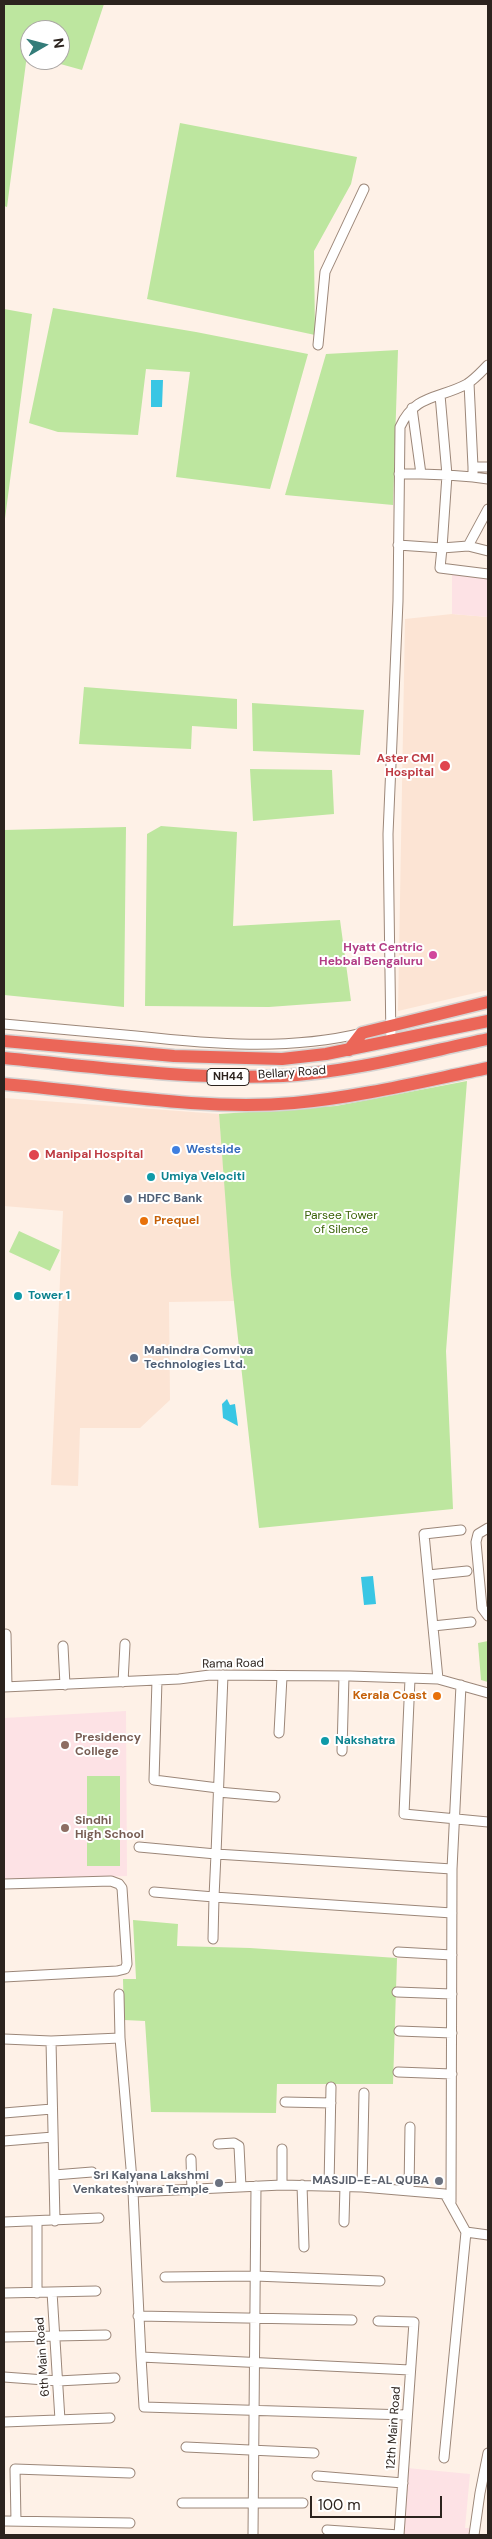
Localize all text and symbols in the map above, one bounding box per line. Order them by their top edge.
north arrow [20,20,70,70]
text: N [49,37,68,49]
place label: Aster CMI Hospital [377,752,434,780]
marker: Aster CMI Hospital [438,759,452,773]
place label: Hyatt Centric Hebbal Bengaluru [319,941,423,969]
marker: Hyatt Centric Hebbal Bengaluru [427,949,439,961]
street label: Bellary Road [257,1063,327,1083]
road number: NH44 [207,1068,249,1086]
place label: Westside [186,1143,241,1157]
marker: Westside [170,1144,182,1156]
marker: Manipal Hospital [27,1148,41,1162]
place label: Manipal Hospital [45,1148,143,1162]
place label: Umiya Velociti [161,1170,245,1184]
marker: Umiya Velociti [145,1171,157,1183]
place label: HDFC Bank [138,1192,202,1206]
marker: HDFC Bank [122,1193,134,1205]
park label: Parsee Tower of Silence [304,1209,378,1237]
place label: Prequel [154,1214,199,1228]
marker: Prequel [138,1215,150,1227]
place label: Tower 1 [28,1289,70,1303]
marker: Tower 1 [12,1290,24,1302]
place label: Mahindra Comviva Technologies Ltd. [144,1344,253,1372]
marker: Mahindra Comviva Technologies Ltd. [128,1352,140,1364]
street label: Rama Road [202,1656,264,1672]
place label: Kerala Coast [353,1689,427,1703]
marker: Kerala Coast [431,1690,443,1702]
place label: Presidency College [75,1731,141,1759]
place label: Nakshatra [335,1734,395,1748]
marker: Nakshatra [319,1735,331,1747]
marker: Presidency College [59,1739,71,1751]
place label: Sindhi High School [75,1814,144,1842]
marker: Sindhi High School [59,1822,71,1834]
place label: Sri Kalyana Lakshmi Venkateshwara Temple [73,2169,209,2197]
place label: MASJID-E-AL QUBA [312,2174,429,2188]
marker: MASJID-E-AL QUBA [433,2175,445,2187]
marker: Sri Kalyana Lakshmi Venkateshwara Temple [213,2177,225,2189]
street label: 6th Main Road [33,2317,53,2397]
street label: 12th Main Road [384,2386,404,2470]
scale bar [312,2486,444,2518]
text: 100 m [318,2495,361,2515]

